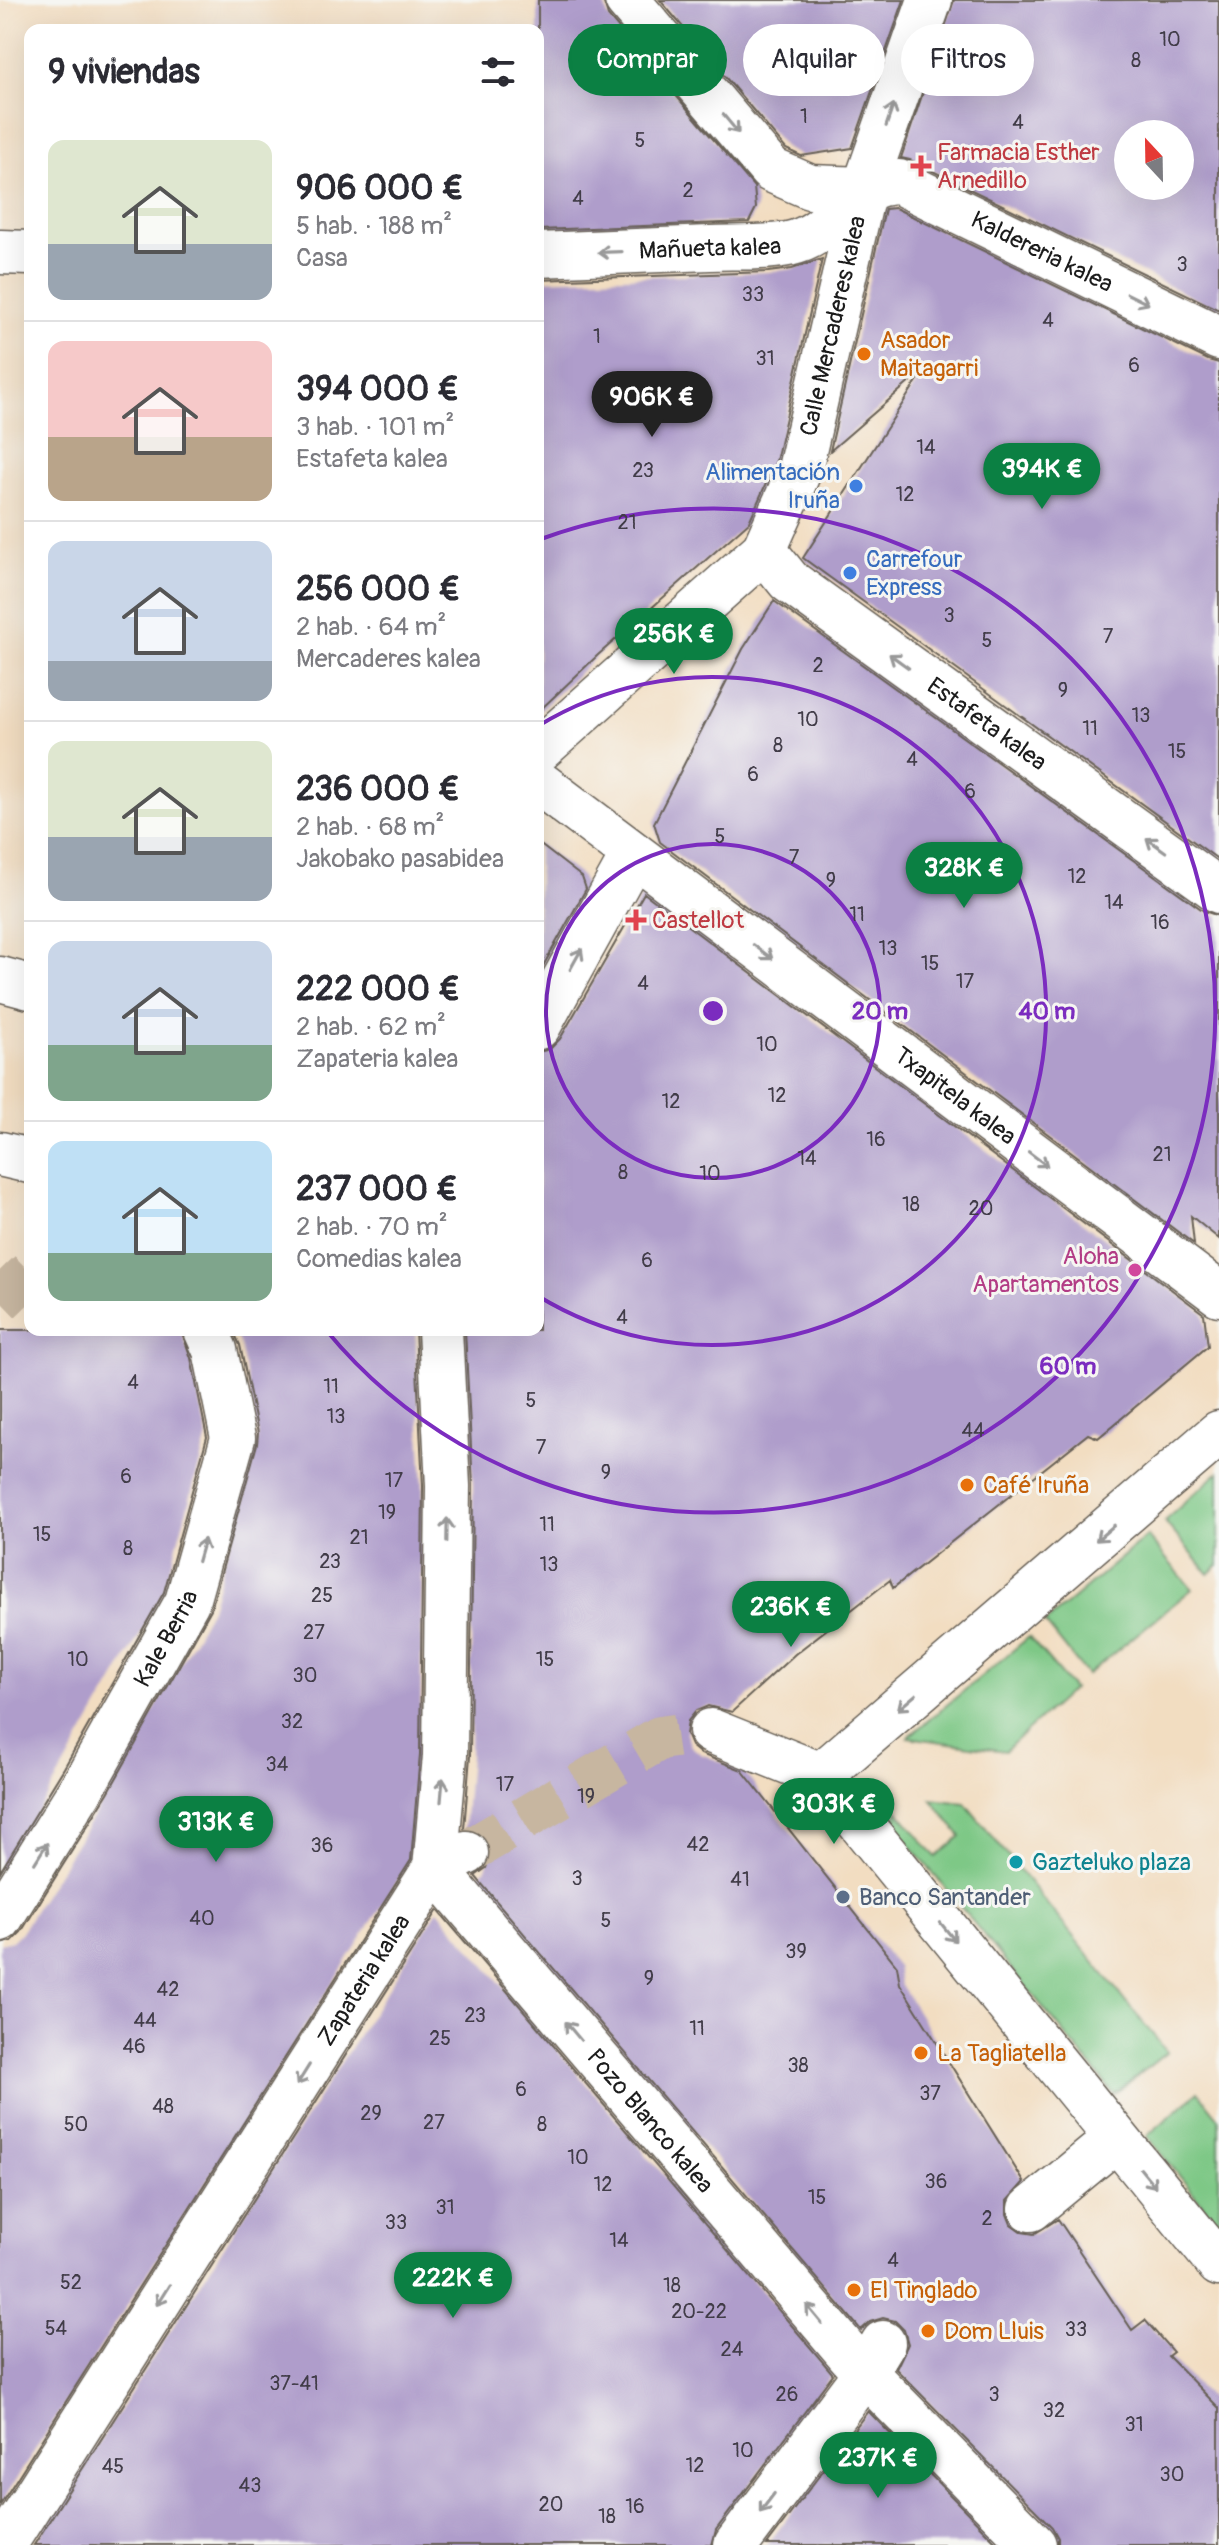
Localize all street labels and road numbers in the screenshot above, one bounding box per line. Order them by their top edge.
street label: Kaldereria kalea [966,205,1118,299]
street label: Calle Mercaderes kalea [794,213,872,439]
street label: Mañueta kalea [638,231,783,266]
street label: Estafeta kalea [921,671,1052,777]
street label: Txapitela kalea [888,1041,1022,1151]
street label: Kale Berria [128,1588,204,1692]
street label: Zapateria kalea [312,1909,417,2051]
street label: Pozo Blanco kalea [580,2043,719,2199]

